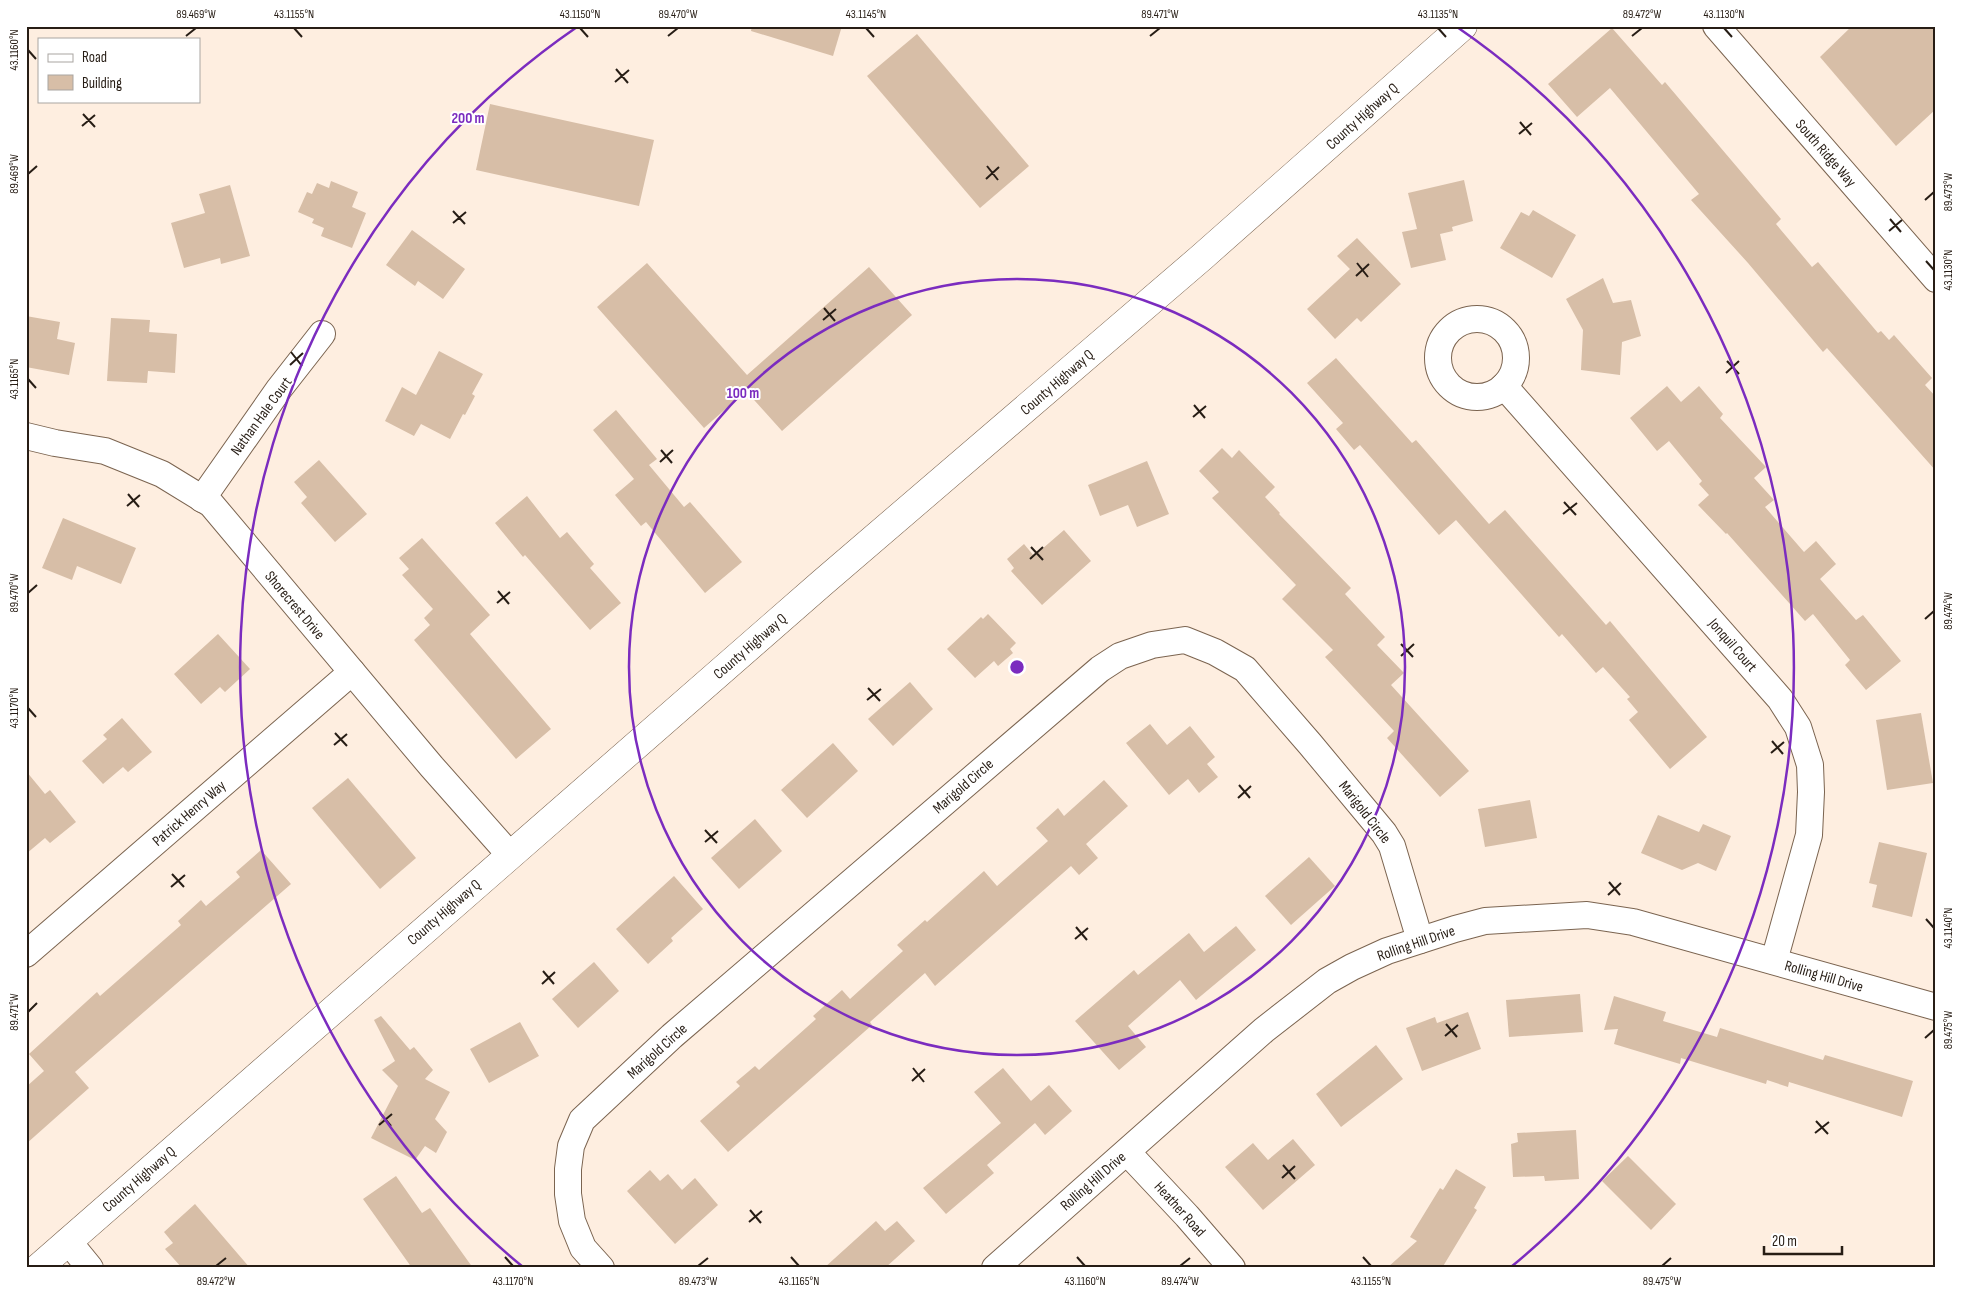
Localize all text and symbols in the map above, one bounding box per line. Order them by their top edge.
text: 89.469°W [176,7,216,22]
text: 43.1155°N [274,7,314,22]
text: 43.1150°N [560,7,600,22]
text: 89.470°W [659,7,698,22]
text: 43.1145°N [846,7,886,22]
text: 89.471°W [1141,7,1179,22]
text: 43.1135°N [1418,7,1458,22]
text: 89.472°W [1623,7,1661,22]
text: 43.1130°N [1704,7,1744,22]
text: 43.1160°N [7,29,22,71]
legend [38,38,200,102]
text: Road [82,48,107,67]
text: Building [82,74,122,93]
street label: County Highway Q [1322,79,1403,154]
text: 200 m [451,109,485,128]
street label: South Ridge Way [1791,116,1860,191]
text: 89.469°W [7,154,22,194]
text: 89.473°W [1941,172,1956,211]
text: 43.1130°N [1941,250,1956,290]
street label: County Highway Q [1017,345,1098,419]
text: 43.1165°N [7,359,22,399]
street label: Nathan Hale Court [227,373,296,459]
text: 100 m [727,384,759,403]
street label: Shorecrest Drive [260,567,329,643]
text: 89.470°W [7,573,22,612]
text: 89.474°W [1941,592,1956,630]
street label: County Highway Q [710,609,791,683]
street label: Jonquil Court [1704,614,1761,676]
centre of rings [1008,658,1026,676]
text: 43.1170°N [7,688,22,728]
street label: Marigold Circle [929,755,998,818]
street label: Patrick Henry Way [149,776,230,850]
street label: Marigold Circle [1334,777,1395,847]
street label: County Highway Q [404,875,485,949]
text: 43.1140°N [1941,908,1956,948]
street label: Rolling Hill Drive [1375,921,1458,966]
street label: Rolling Hill Drive [1782,956,1865,997]
text: 89.471°W [7,993,22,1031]
text: 89.475°W [1941,1011,1956,1049]
street label: Marigold Circle [623,1019,691,1083]
street label: County Highway Q [99,1142,180,1216]
street label: Rolling Hill Drive [1057,1148,1130,1215]
street label: Heather Road [1150,1178,1209,1241]
scale bar [1764,1224,1842,1256]
text: 20 m [1772,1232,1797,1251]
text: 89.472°W [197,1274,235,1289]
text: 43.1170°N [493,1274,533,1289]
text: 89.473°W [679,1274,718,1289]
text: 43.1165°N [779,1274,819,1289]
text: 43.1160°N [1064,1274,1106,1289]
text: 89.474°W [1161,1274,1199,1289]
text: 43.1155°N [1351,1274,1391,1289]
text: 89.475°W [1643,1274,1681,1289]

